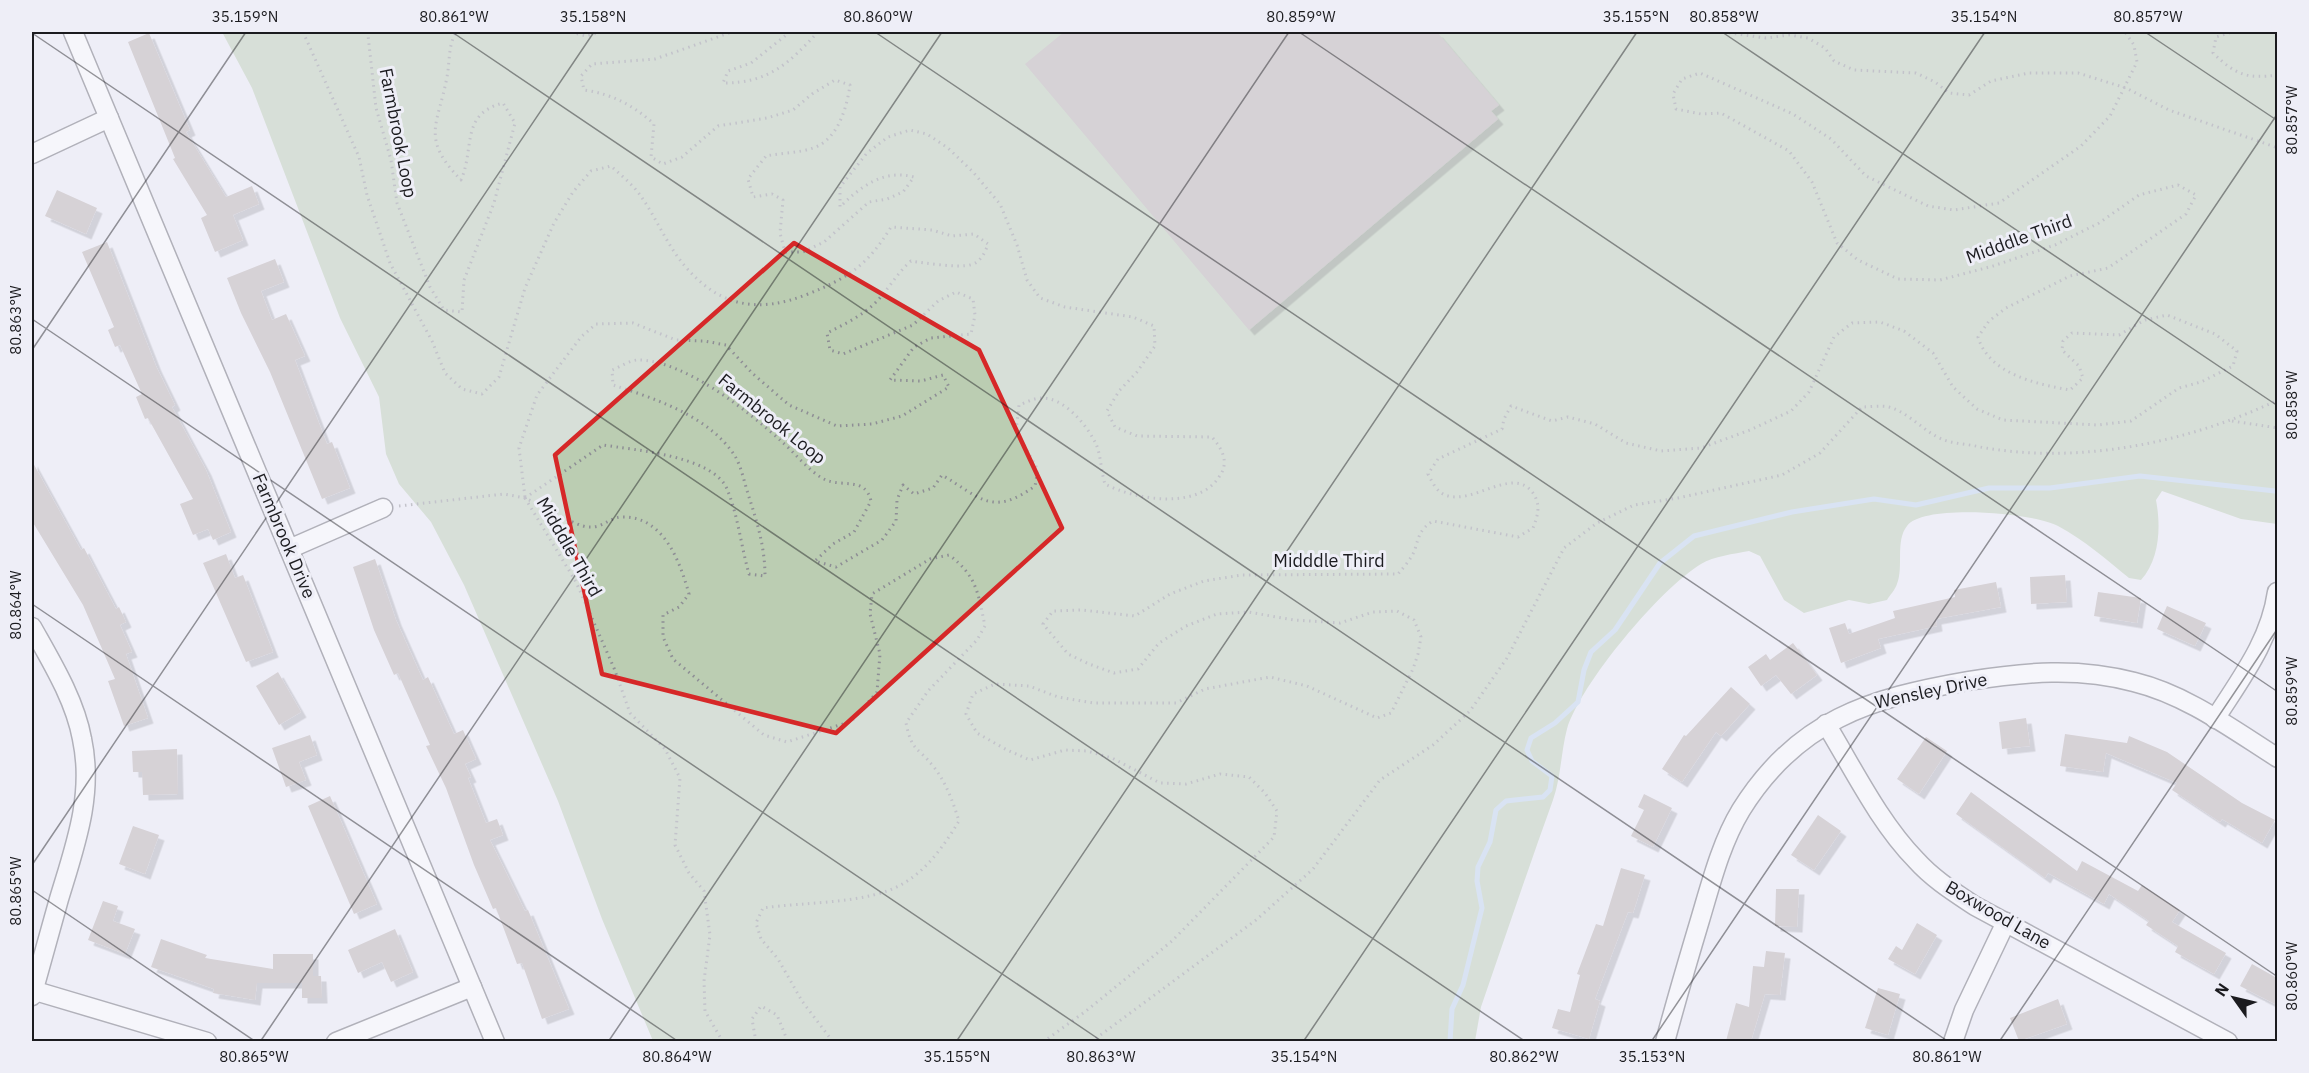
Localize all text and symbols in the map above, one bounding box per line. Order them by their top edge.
text: 35.159°N [212,7,278,26]
text: 80.861°W [419,7,489,26]
text: 35.158°N [560,7,626,26]
text: 80.860°W [843,7,913,26]
text: 80.859°W [1266,7,1336,26]
text: 35.155°N [1603,7,1669,26]
text: 80.858°W [1689,7,1759,26]
text: 35.154°N [1951,7,2017,26]
text: 80.857°W [2113,7,2183,26]
street label: Farmbrook Loop [375,66,422,200]
text: 80.857°W [2282,85,2301,155]
street label: Midddle Third [1963,209,2075,268]
text: 80.863°W [6,285,25,355]
street label: Farmbrook Loop [714,368,831,469]
text: 80.858°W [2282,370,2301,440]
street label: Farmbrook Drive [248,470,321,602]
street label: Midddle Third [532,493,607,601]
street label: Midddle Third [1273,549,1385,572]
text: 80.864°W [6,570,25,640]
text: 80.859°W [2282,656,2301,726]
street label: Wensley Drive [1873,667,1989,714]
text: 80.865°W [6,856,25,926]
street label: Boxwood Lane [1941,875,2055,954]
text: 80.860°W [2282,941,2301,1011]
north arrow [2204,968,2264,1028]
text: N [2210,979,2233,1000]
text: 80.865°W [219,1047,289,1066]
text: 80.864°W [642,1047,712,1066]
text: 35.155°N [924,1047,990,1066]
text: 80.863°W [1066,1047,1136,1066]
text: 35.154°N [1271,1047,1337,1066]
text: 80.862°W [1489,1047,1559,1066]
text: 35.153°N [1619,1047,1685,1066]
text: 80.861°W [1912,1047,1982,1066]

